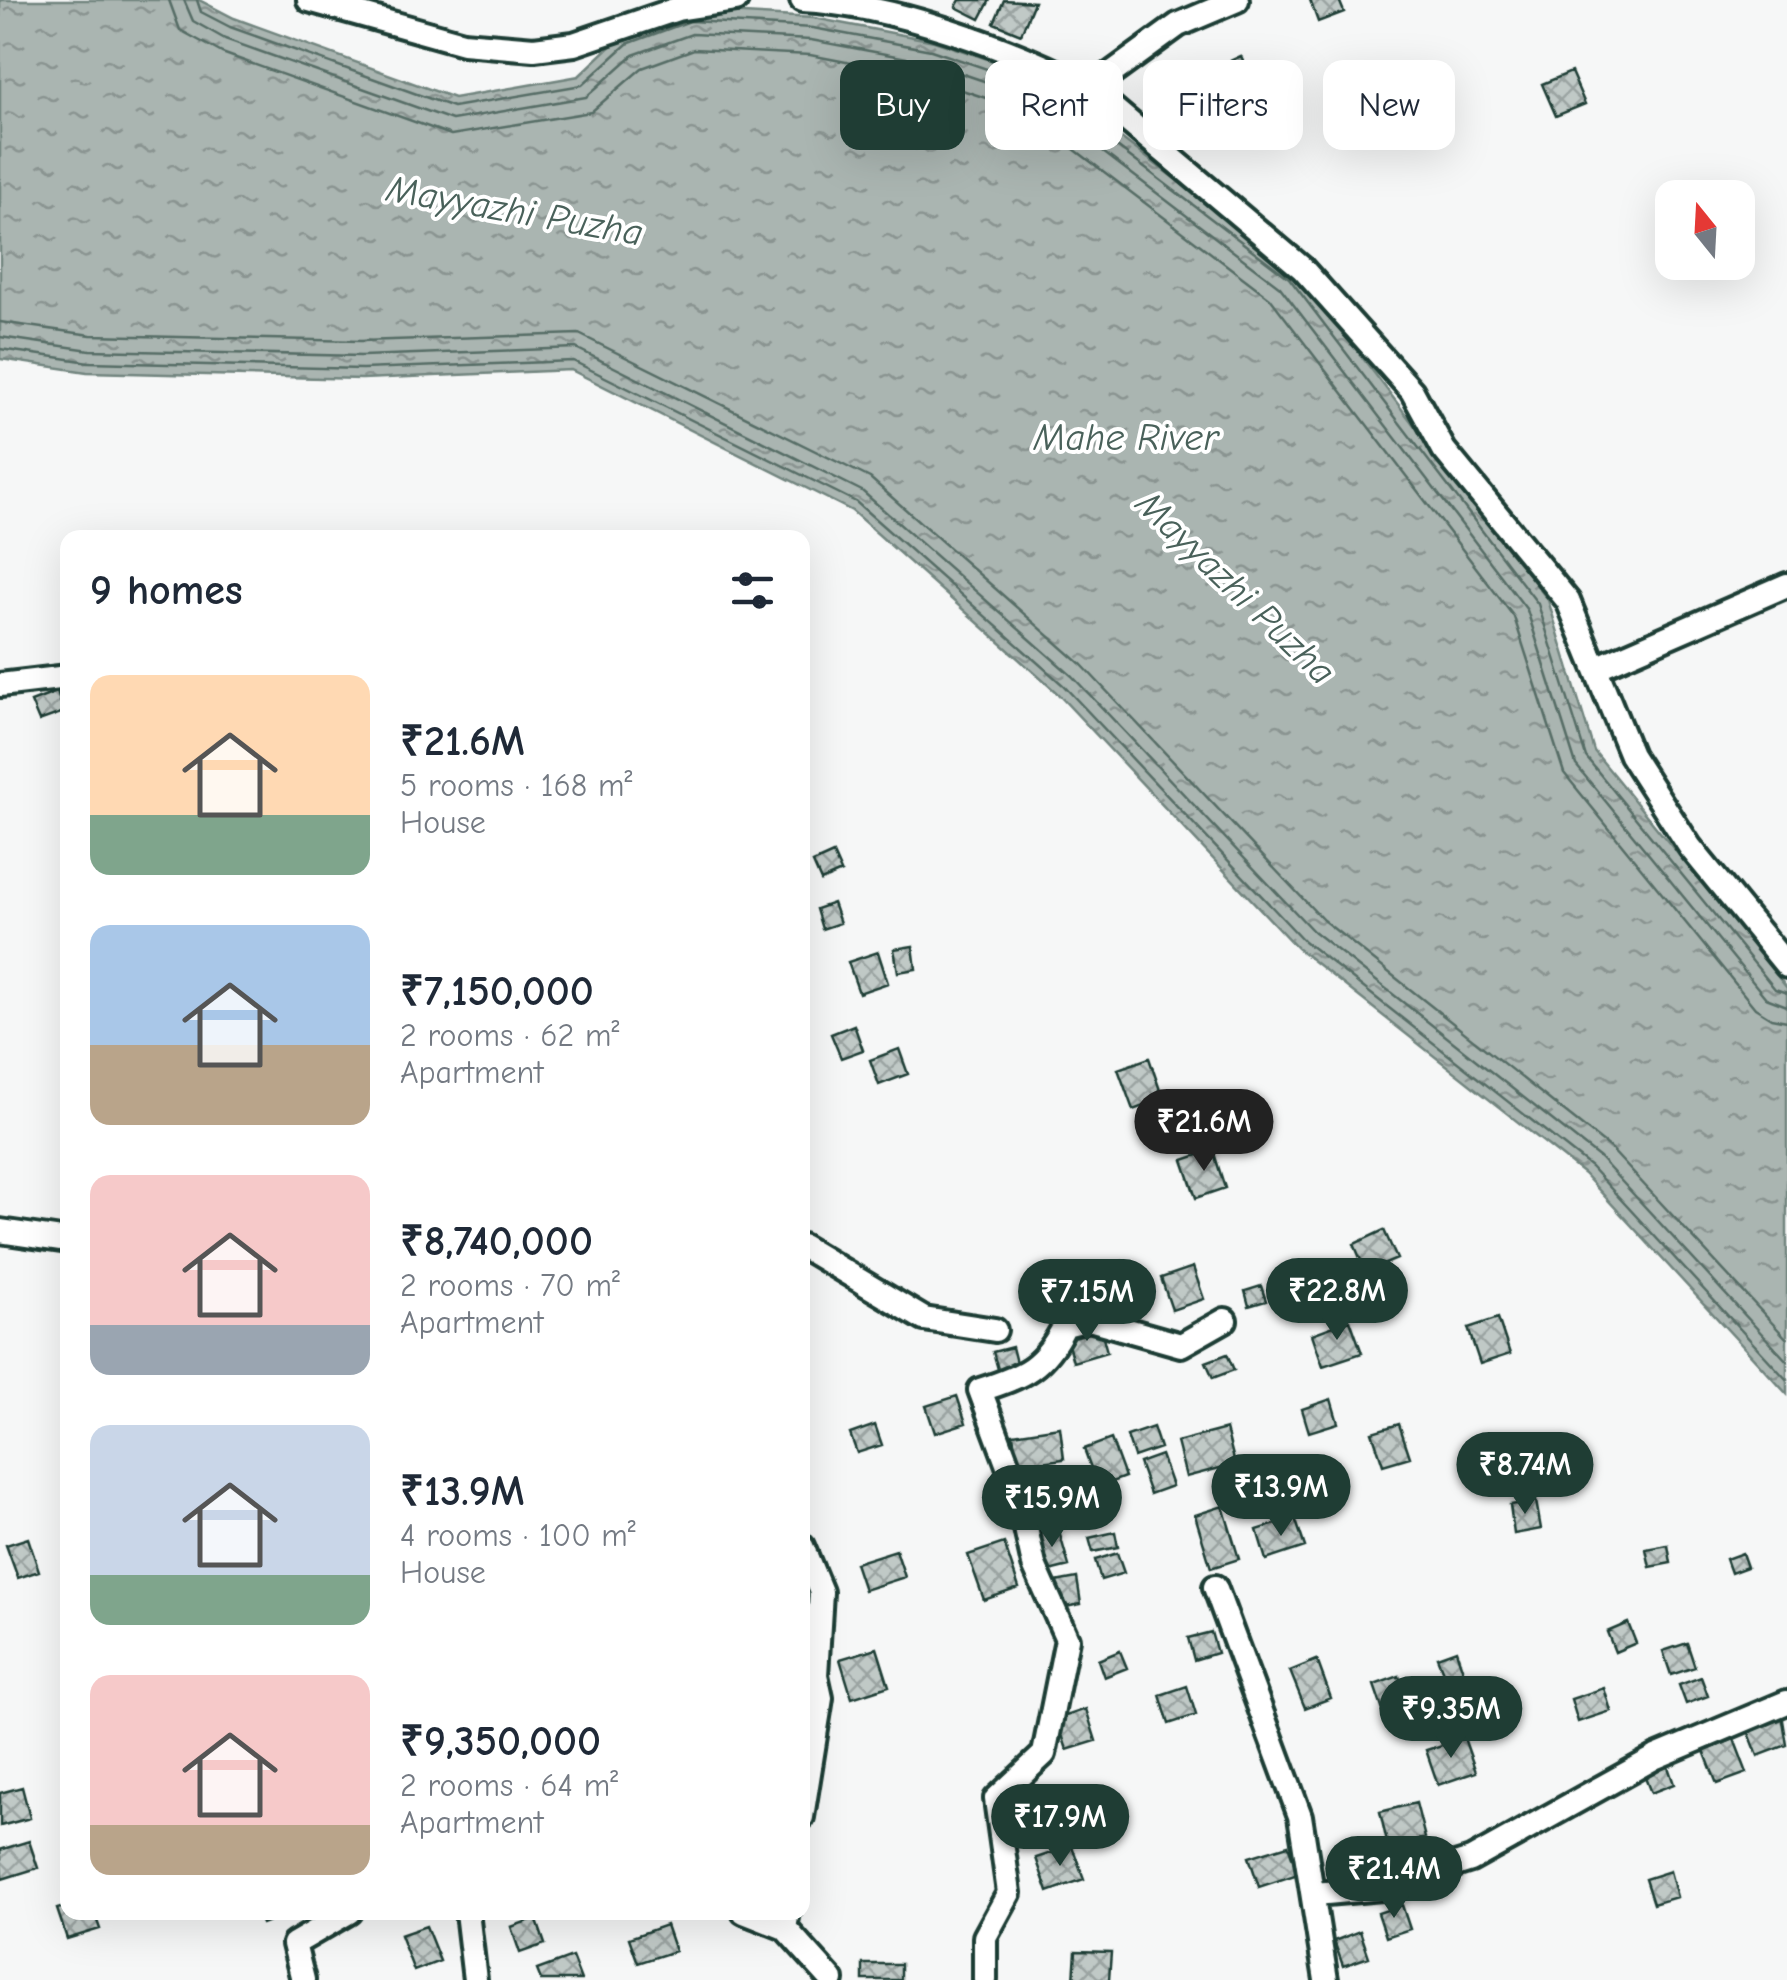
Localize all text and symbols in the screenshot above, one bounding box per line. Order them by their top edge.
chip: Buy [840,60,965,150]
chip: Rent [985,60,1123,150]
chip: Filters [1143,60,1303,150]
chip: New [1323,60,1455,150]
water label: Mayyazhi Puzha [382,167,646,255]
north arrow [1655,180,1755,280]
map controls [1655,180,1755,280]
water label: Mahe River [1032,416,1220,460]
water label: Mayyazhi Puzha [1126,481,1344,694]
icon: filters [725,563,780,618]
text: 9 homes [90,566,243,615]
icon: home [170,715,290,835]
text: ₹21.6M [400,717,525,766]
text: 5 rooms · 168 m² [400,767,632,804]
text: House [400,804,486,841]
icon: home [170,965,290,1085]
text: ₹7,150,000 [400,967,594,1016]
text: 2 rooms · 62 m² [400,1017,619,1054]
text: Apartment [400,1054,543,1091]
pin: ₹21.6M [1123,1089,1285,1174]
text: ₹21.6M [1156,1103,1252,1140]
icon: home [170,1215,290,1335]
text: ₹8,740,000 [400,1217,593,1266]
pin: ₹22.8M [1256,1258,1418,1343]
pin: ₹7.15M [1006,1259,1168,1344]
text: 2 rooms · 70 m² [400,1267,620,1304]
text: ₹22.8M [1288,1272,1386,1309]
text: ₹7.15M [1040,1273,1134,1310]
text: Apartment [400,1304,543,1341]
pin: ₹8.74M [1444,1432,1606,1517]
text: ₹8.74M [1478,1446,1572,1483]
pin: ₹13.9M [1200,1454,1362,1539]
icon: home [170,1465,290,1585]
pin: ₹15.9M [971,1465,1133,1550]
text: ₹13.9M [400,1467,525,1516]
text: ₹13.9M [1234,1468,1328,1505]
text: ₹15.9M [1004,1479,1100,1516]
text: 4 rooms · 100 m² [400,1517,636,1554]
text: House [400,1554,486,1591]
pin: ₹9.35M [1370,1676,1532,1761]
text: ₹9.35M [1401,1690,1501,1727]
icon: home [170,1715,290,1835]
text: ₹9,350,000 [400,1717,601,1766]
text: 2 rooms · 64 m² [400,1767,618,1804]
pin: ₹17.9M [979,1784,1141,1869]
text: ₹17.9M [1013,1798,1107,1835]
text: Apartment [400,1804,543,1841]
pin: ₹21.4M [1313,1836,1475,1921]
text: ₹21.4M [1347,1850,1441,1887]

